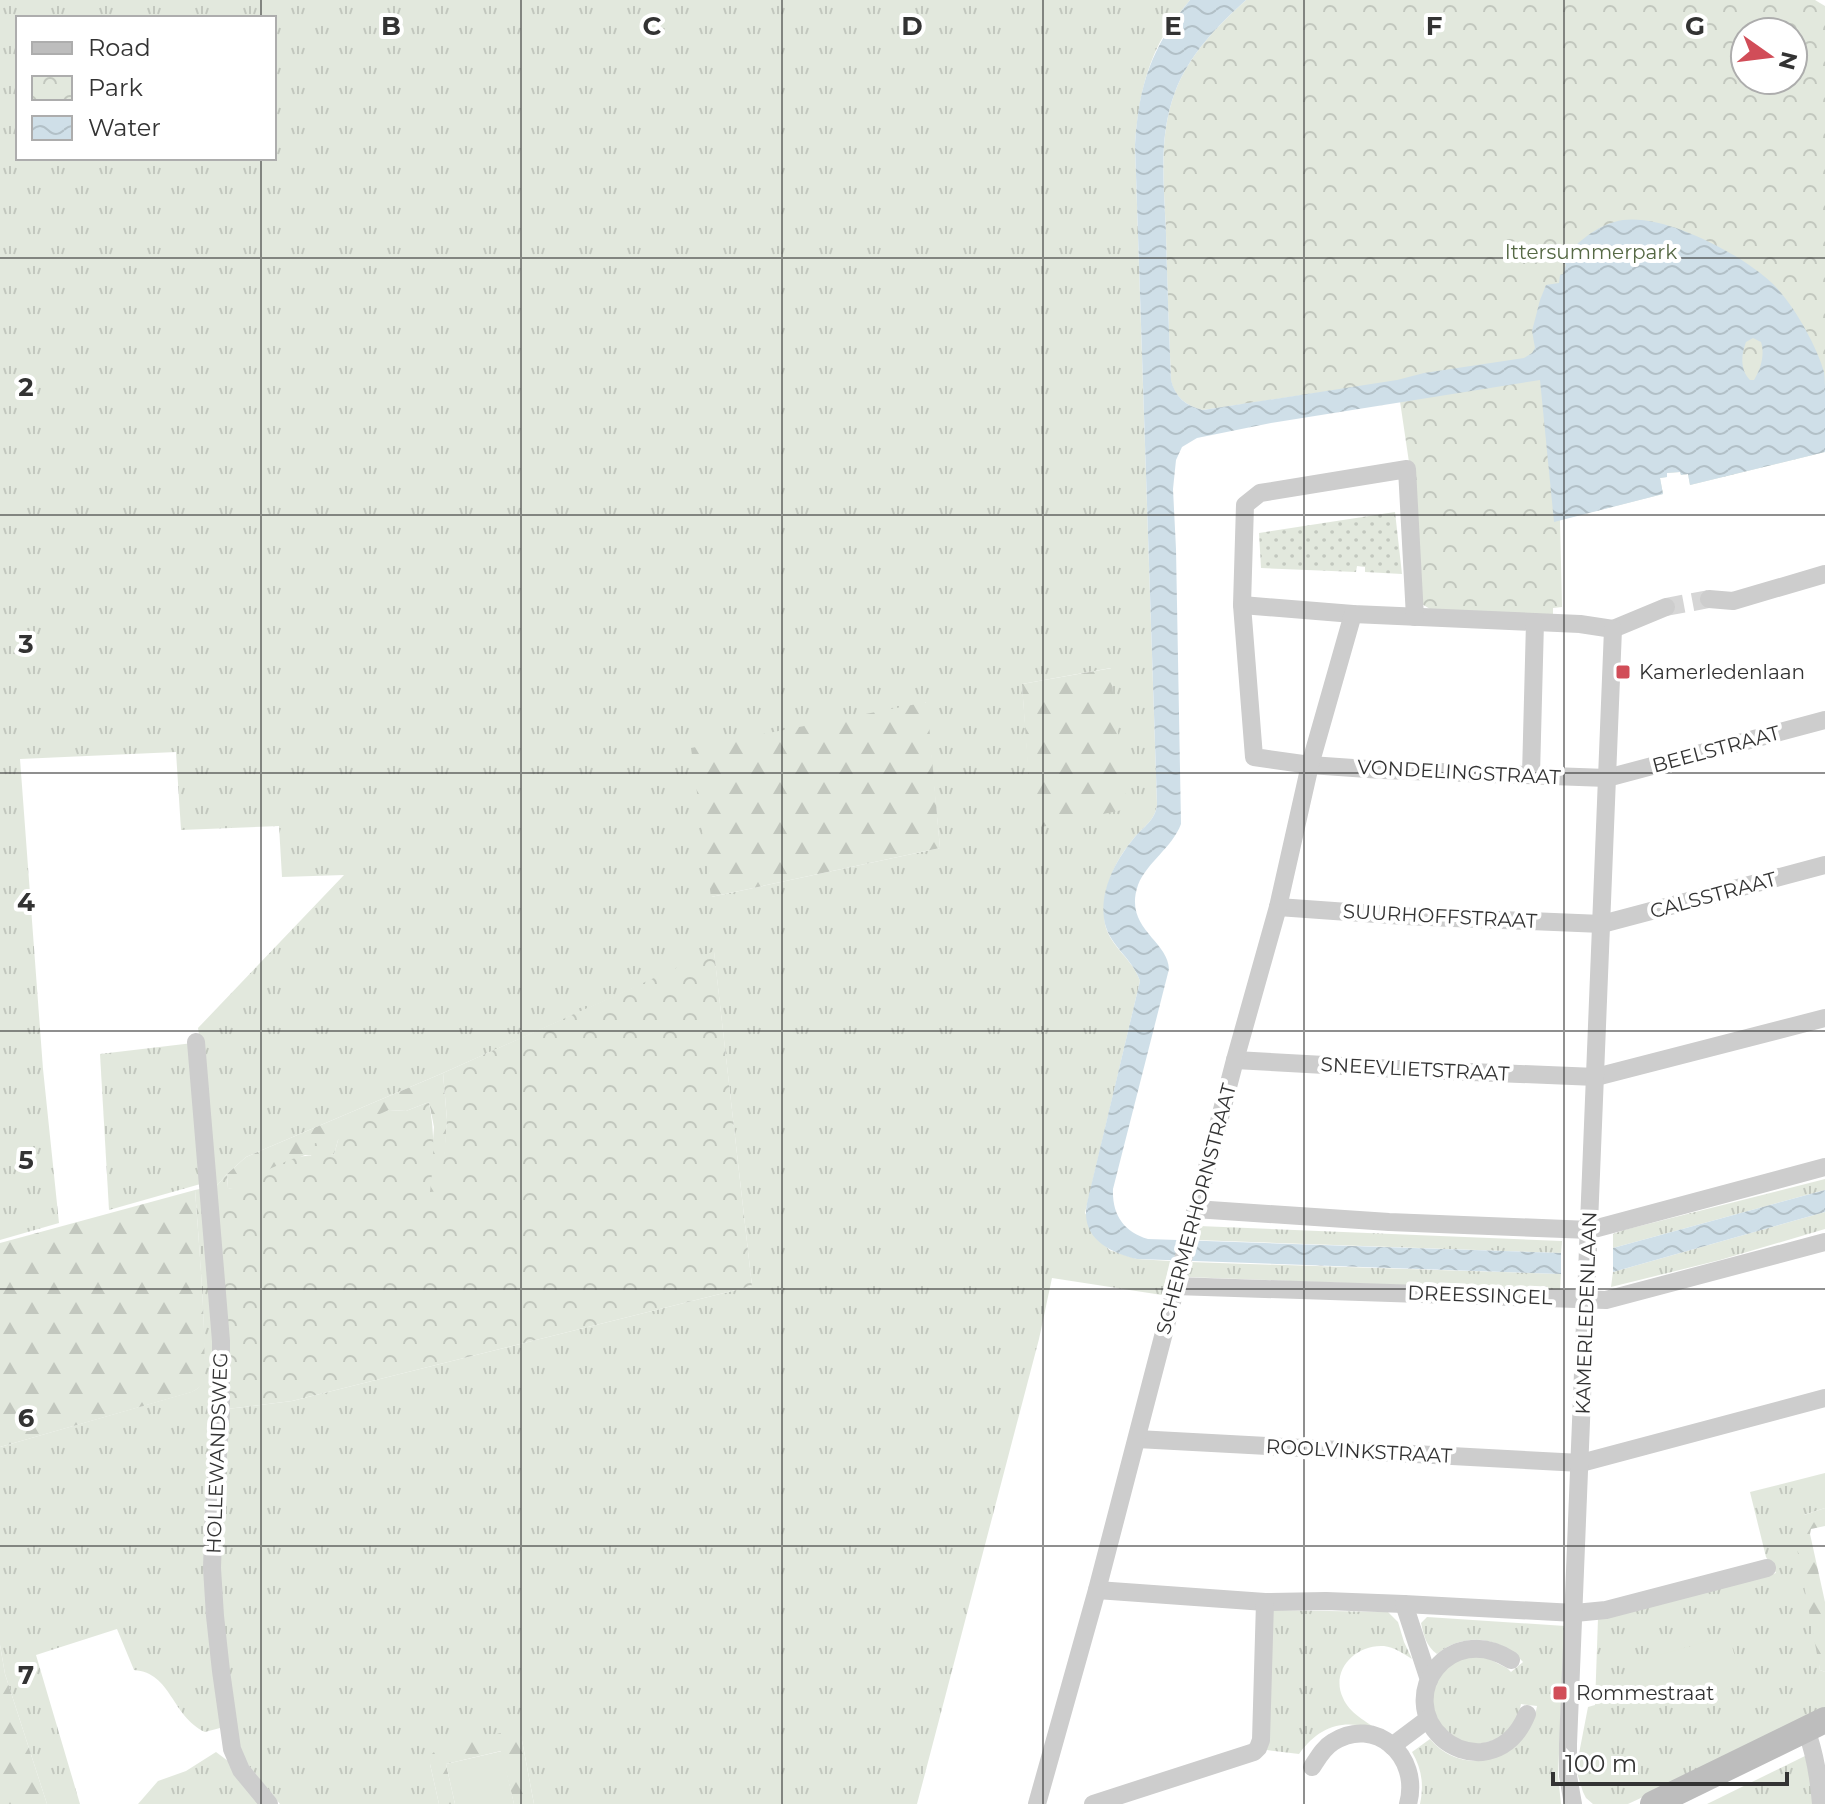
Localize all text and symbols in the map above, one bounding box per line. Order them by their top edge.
text: B [381,10,401,42]
text: C [643,10,662,42]
text: D [901,10,923,42]
text: E [1164,10,1182,42]
text: F [1426,10,1442,42]
text: G [1685,10,1705,42]
legend [16,16,276,160]
north arrow [1729,16,1809,96]
text: Road [88,33,151,62]
text: N [1773,49,1803,73]
text: Park [88,73,143,102]
text: Water [88,113,161,142]
park label: Ittersummerpark [1505,240,1677,264]
text: 2 [18,371,34,403]
text: 3 [17,628,34,660]
place label: Kamerledenlaan [1639,660,1805,684]
marker: Kamerledenlaan [1614,663,1632,681]
street label: BEELSTRAAT [1650,720,1783,778]
street label: VONDELINGSTRAAT [1357,755,1562,789]
street label: CALSSTRAAT [1647,866,1779,923]
text: 4 [17,886,35,918]
street label: SUURHOFFSTRAAT [1342,899,1538,933]
street label: SNEEVLIETSTRAAT [1320,1052,1510,1086]
street label: SCHERMERHORNSTRAAT [1151,1080,1241,1337]
text: 5 [18,1144,34,1176]
street label: KAMERLEDENLAAN [1570,1211,1602,1415]
street label: DREESSINGEL [1407,1280,1553,1310]
street label: HOLLEWANDSWEG [201,1352,233,1554]
text: 6 [18,1402,35,1434]
street label: ROOLVINKSTRAAT [1265,1434,1453,1468]
text: 7 [18,1659,34,1691]
place label: Rommestraat [1576,1681,1714,1705]
marker: Rommestraat [1551,1684,1569,1702]
scale bar [1553,1736,1787,1786]
text: 100 m [1565,1749,1637,1778]

